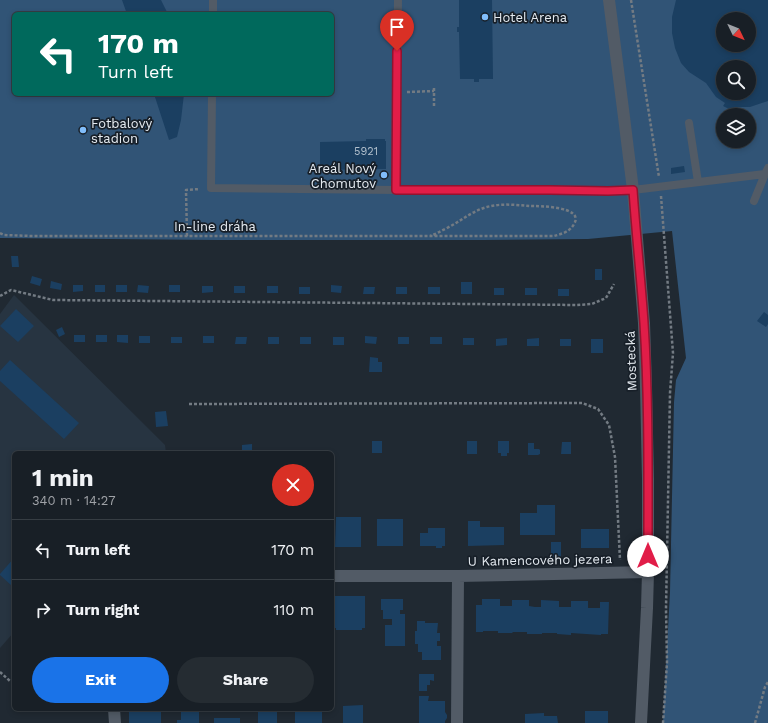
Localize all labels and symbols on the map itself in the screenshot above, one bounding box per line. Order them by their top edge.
pin [380,10,414,51]
place label: Hotel Arena [493,10,568,25]
marker: Hotel Arena [480,12,490,22]
north arrow [716,12,756,52]
place label: Fotbalový stadion [91,116,152,146]
marker: Fotbalový stadion [78,125,88,135]
house number: 5921 [354,145,378,158]
place label: Areál Nový Chomutov [309,161,376,191]
marker: Areál Nový Chomutov [379,170,389,180]
street label: In-line dráha [174,219,257,234]
street label: Mostecká [622,330,640,391]
position arrow [627,535,669,577]
street label: U Kamencového jezera [468,551,613,569]

